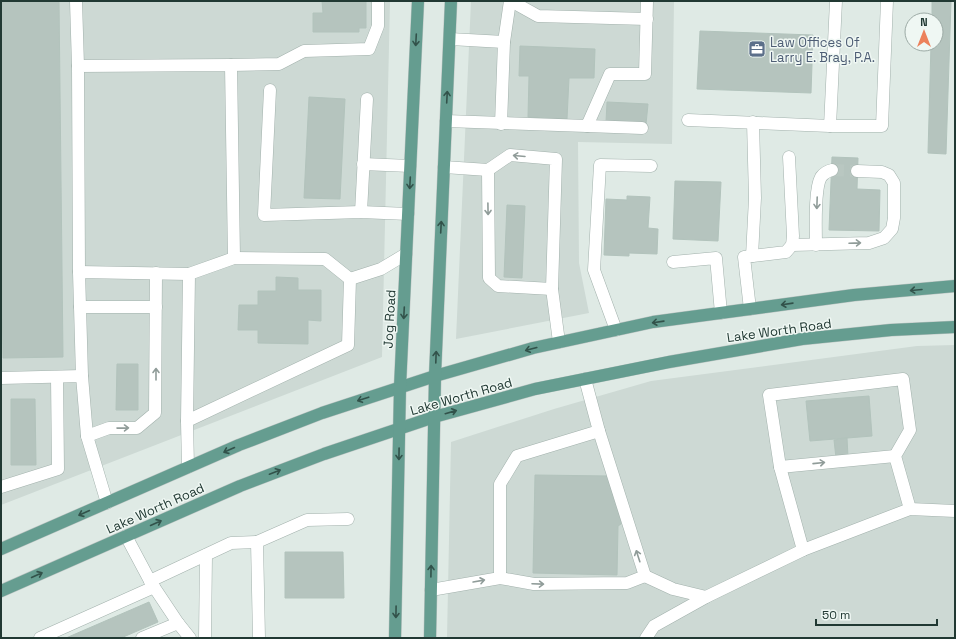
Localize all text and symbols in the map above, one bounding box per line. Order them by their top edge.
north arrow [904,12,944,52]
text: N [920,15,928,29]
one-way arrow [412,33,420,46]
place label: Law Offices Of Larry E. Bray, P.A. [770,34,875,66]
office icon: Law Offices Of Larry E. Bray, P.A. [747,39,767,59]
one-way arrow [443,91,451,104]
one-way arrow [513,153,526,160]
one-way arrow [406,176,413,189]
one-way arrow [813,196,821,209]
one-way arrow [484,202,492,215]
one-way arrow [438,221,445,234]
one-way arrow [848,239,861,247]
one-way arrow [910,286,923,293]
street label: Jog Road [379,289,400,349]
one-way arrow [781,300,794,308]
one-way arrow [400,306,407,319]
street label: Lake Worth Road [726,315,832,346]
one-way arrow [652,318,665,326]
one-way arrow [525,345,538,353]
one-way arrow [432,351,439,364]
one-way arrow [152,368,160,381]
street label: Lake Worth Road [408,374,514,419]
one-way arrow [357,396,370,403]
one-way arrow [445,408,458,415]
one-way arrow [116,424,129,432]
one-way arrow [223,446,235,454]
one-way arrow [395,447,403,460]
one-way arrow [812,460,825,467]
one-way arrow [269,468,281,476]
street label: Lake Worth Road [104,479,207,538]
one-way arrow [78,510,90,517]
one-way arrow [149,519,161,526]
one-way arrow [634,550,642,562]
one-way arrow [427,565,435,578]
one-way arrow [30,571,42,578]
one-way arrow [472,577,485,585]
one-way arrow [531,580,544,588]
scale bar [816,601,937,627]
one-way arrow [392,605,400,618]
text: 50 m [822,607,850,623]

